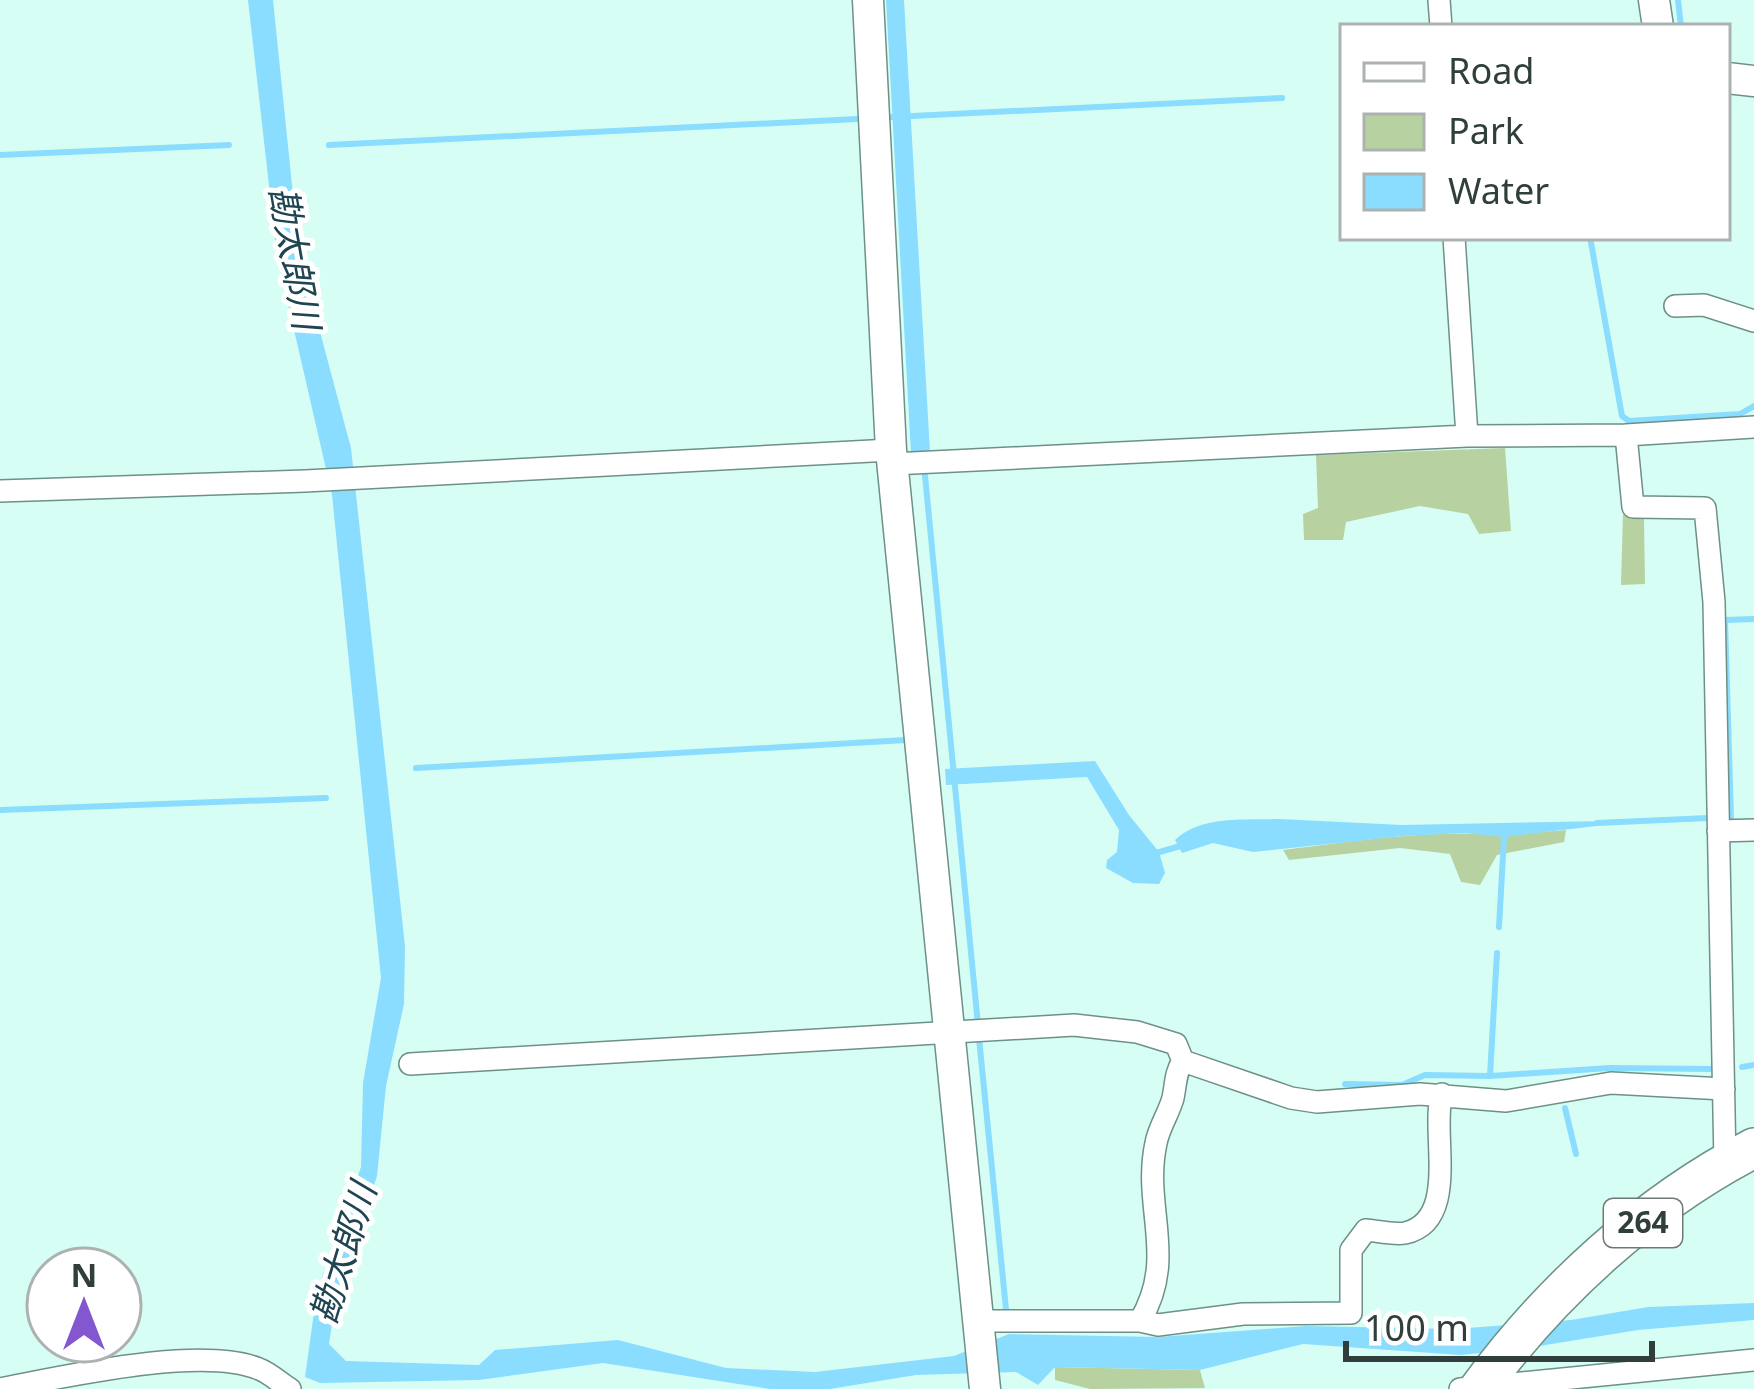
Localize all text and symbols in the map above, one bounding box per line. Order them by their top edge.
legend [1340,24,1730,240]
text: Road [1448,46,1535,95]
text: Park [1448,106,1524,155]
text: Water [1448,166,1549,215]
water label: 勘太郎川 [259,183,333,337]
water label: 勘太郎川 [298,1173,388,1329]
road number: 264 [1604,1199,1682,1247]
north arrow [24,1245,144,1365]
text: N [71,1252,97,1297]
scale bar [1346,1287,1652,1361]
text: 100 m [1364,1303,1469,1352]

